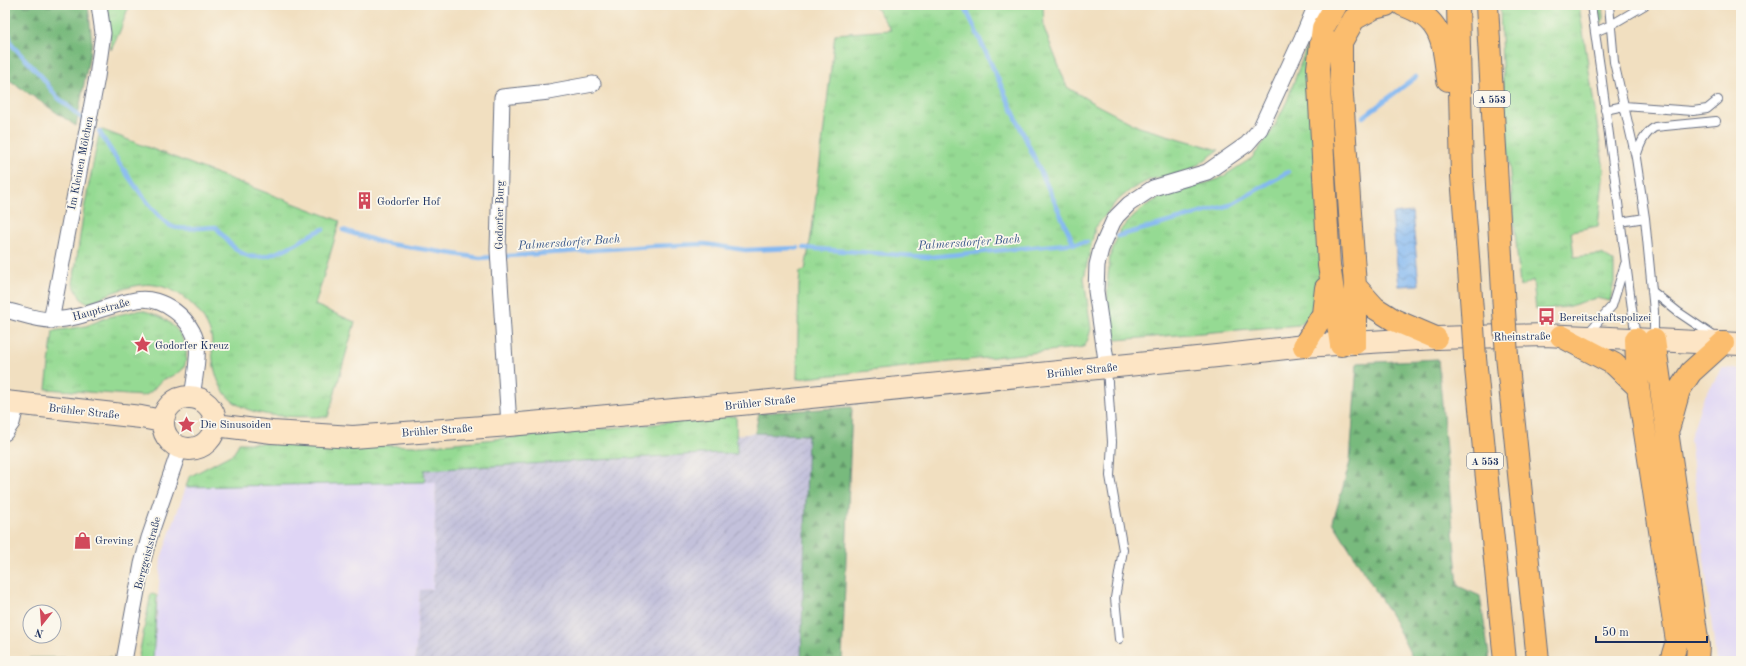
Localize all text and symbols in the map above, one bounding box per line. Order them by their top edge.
road number: A 553 [1474,91,1510,107]
street label: Im Kleinen Mölchen [67,116,96,211]
street label: Godorfer Burg [494,180,507,250]
building icon: Godorfer Hof [354,191,374,211]
place label: Godorfer Hof [377,197,440,208]
water label: Palmersdorfer Bach [517,233,621,253]
water label: Palmersdorfer Bach [917,233,1021,253]
street label: Hauptstraße [71,298,131,323]
bus stop icon: Bereitschaftspolizei [1536,307,1556,327]
place label: Bereitschaftspolizei [1559,313,1651,324]
street label: Rheinstraße [1493,332,1551,343]
place icon: Godorfer Kreuz [132,335,152,355]
place label: Godorfer Kreuz [155,341,229,352]
street label: Brühler Straße [1046,362,1118,381]
street label: Brühler Straße [724,394,796,413]
street label: Brühler Straße [48,403,120,422]
place icon: Die Sinusoiden [177,414,197,434]
place label: Die Sinusoiden [200,420,271,431]
street label: Brühler Straße [401,424,473,439]
road number: A 553 [1467,453,1503,469]
street label: Berggeiststraße [133,516,163,591]
shop icon: Greving [72,530,92,550]
place label: Greving [95,536,133,547]
north arrow [22,604,62,644]
scale bar [1596,618,1707,644]
text: N [33,625,45,639]
text: 50 m [1602,626,1629,639]

